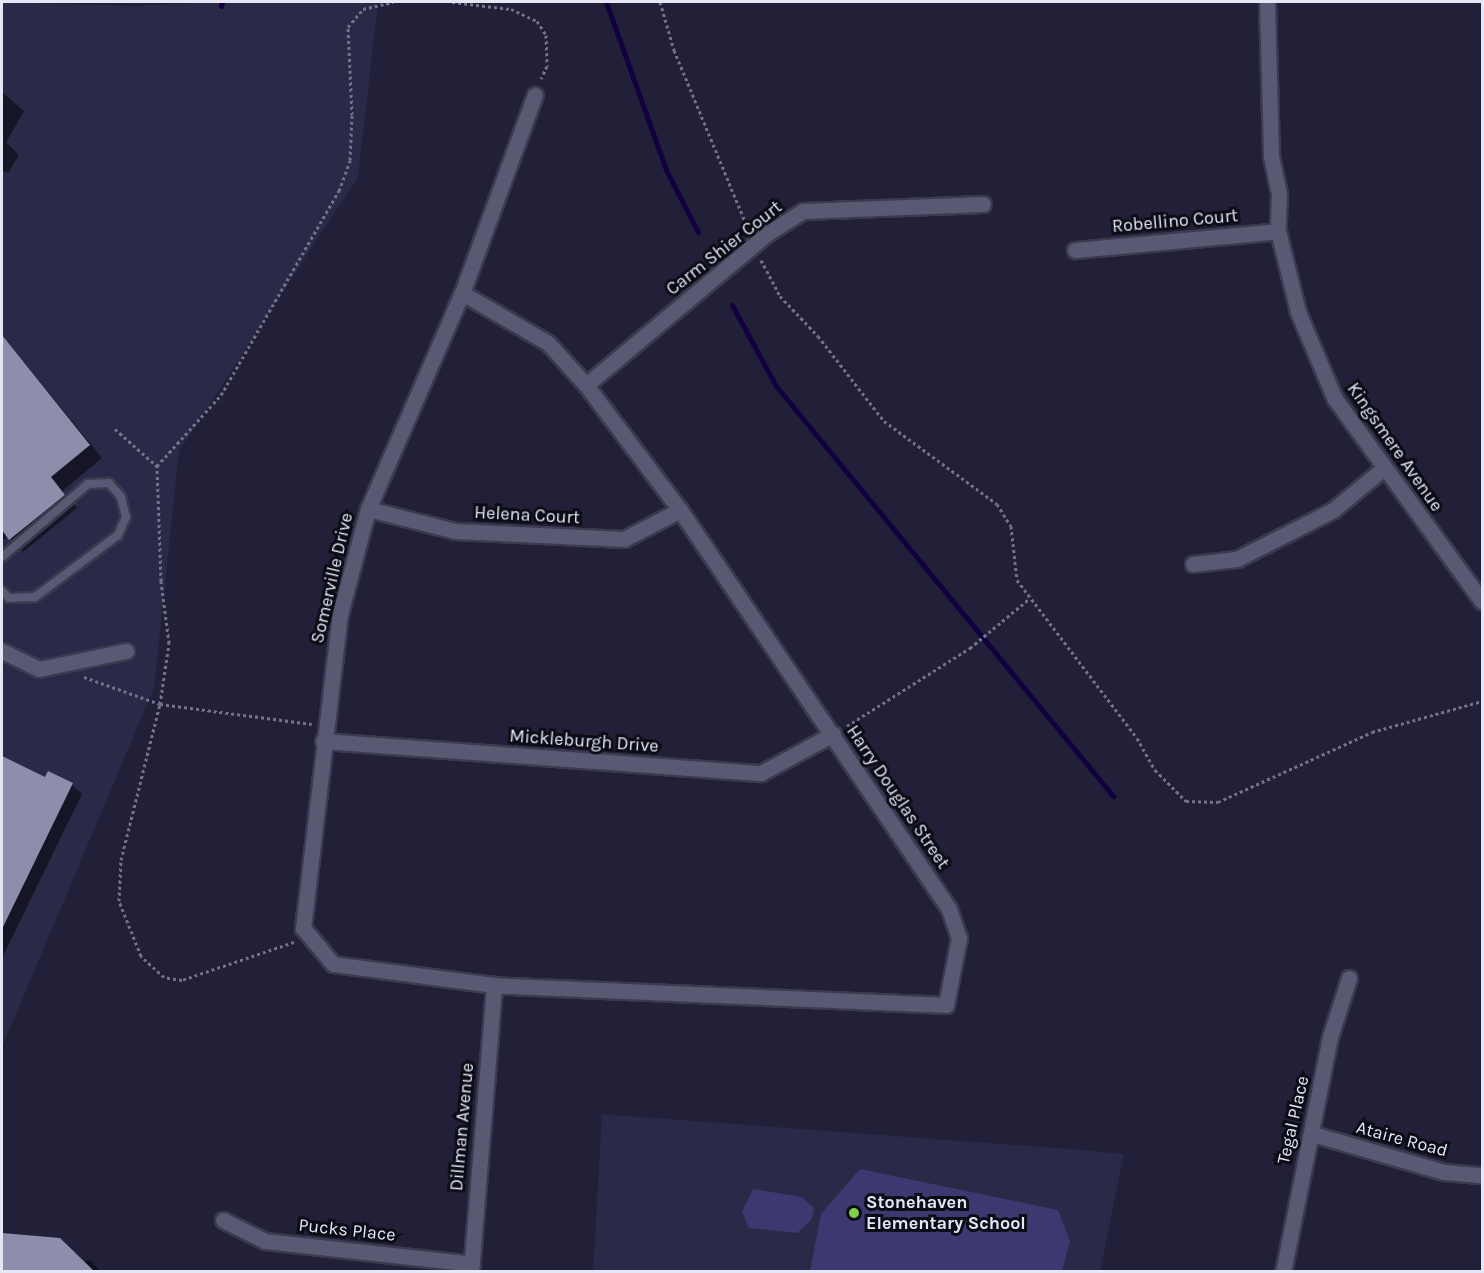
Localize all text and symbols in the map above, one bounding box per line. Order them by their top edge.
street label: Carm Shier Court [662,196,786,300]
street label: Robellino Court [1111,205,1239,237]
street label: Kingsmere Avenue [1343,378,1447,516]
street label: Helena Court [474,501,580,529]
street label: Somerville Drive [306,511,358,645]
street label: Harry Douglas Street [842,721,954,873]
street label: Mickleburgh Drive [509,725,659,757]
street label: Dillman Avenue [446,1062,478,1192]
street label: Tegal Place [1272,1074,1314,1166]
street label: Ataire Road [1354,1116,1450,1162]
place label: Stonehaven Elementary School [866,1192,1026,1234]
marker: Stonehaven Elementary School [847,1206,861,1220]
street label: Pucks Place [297,1214,397,1246]

